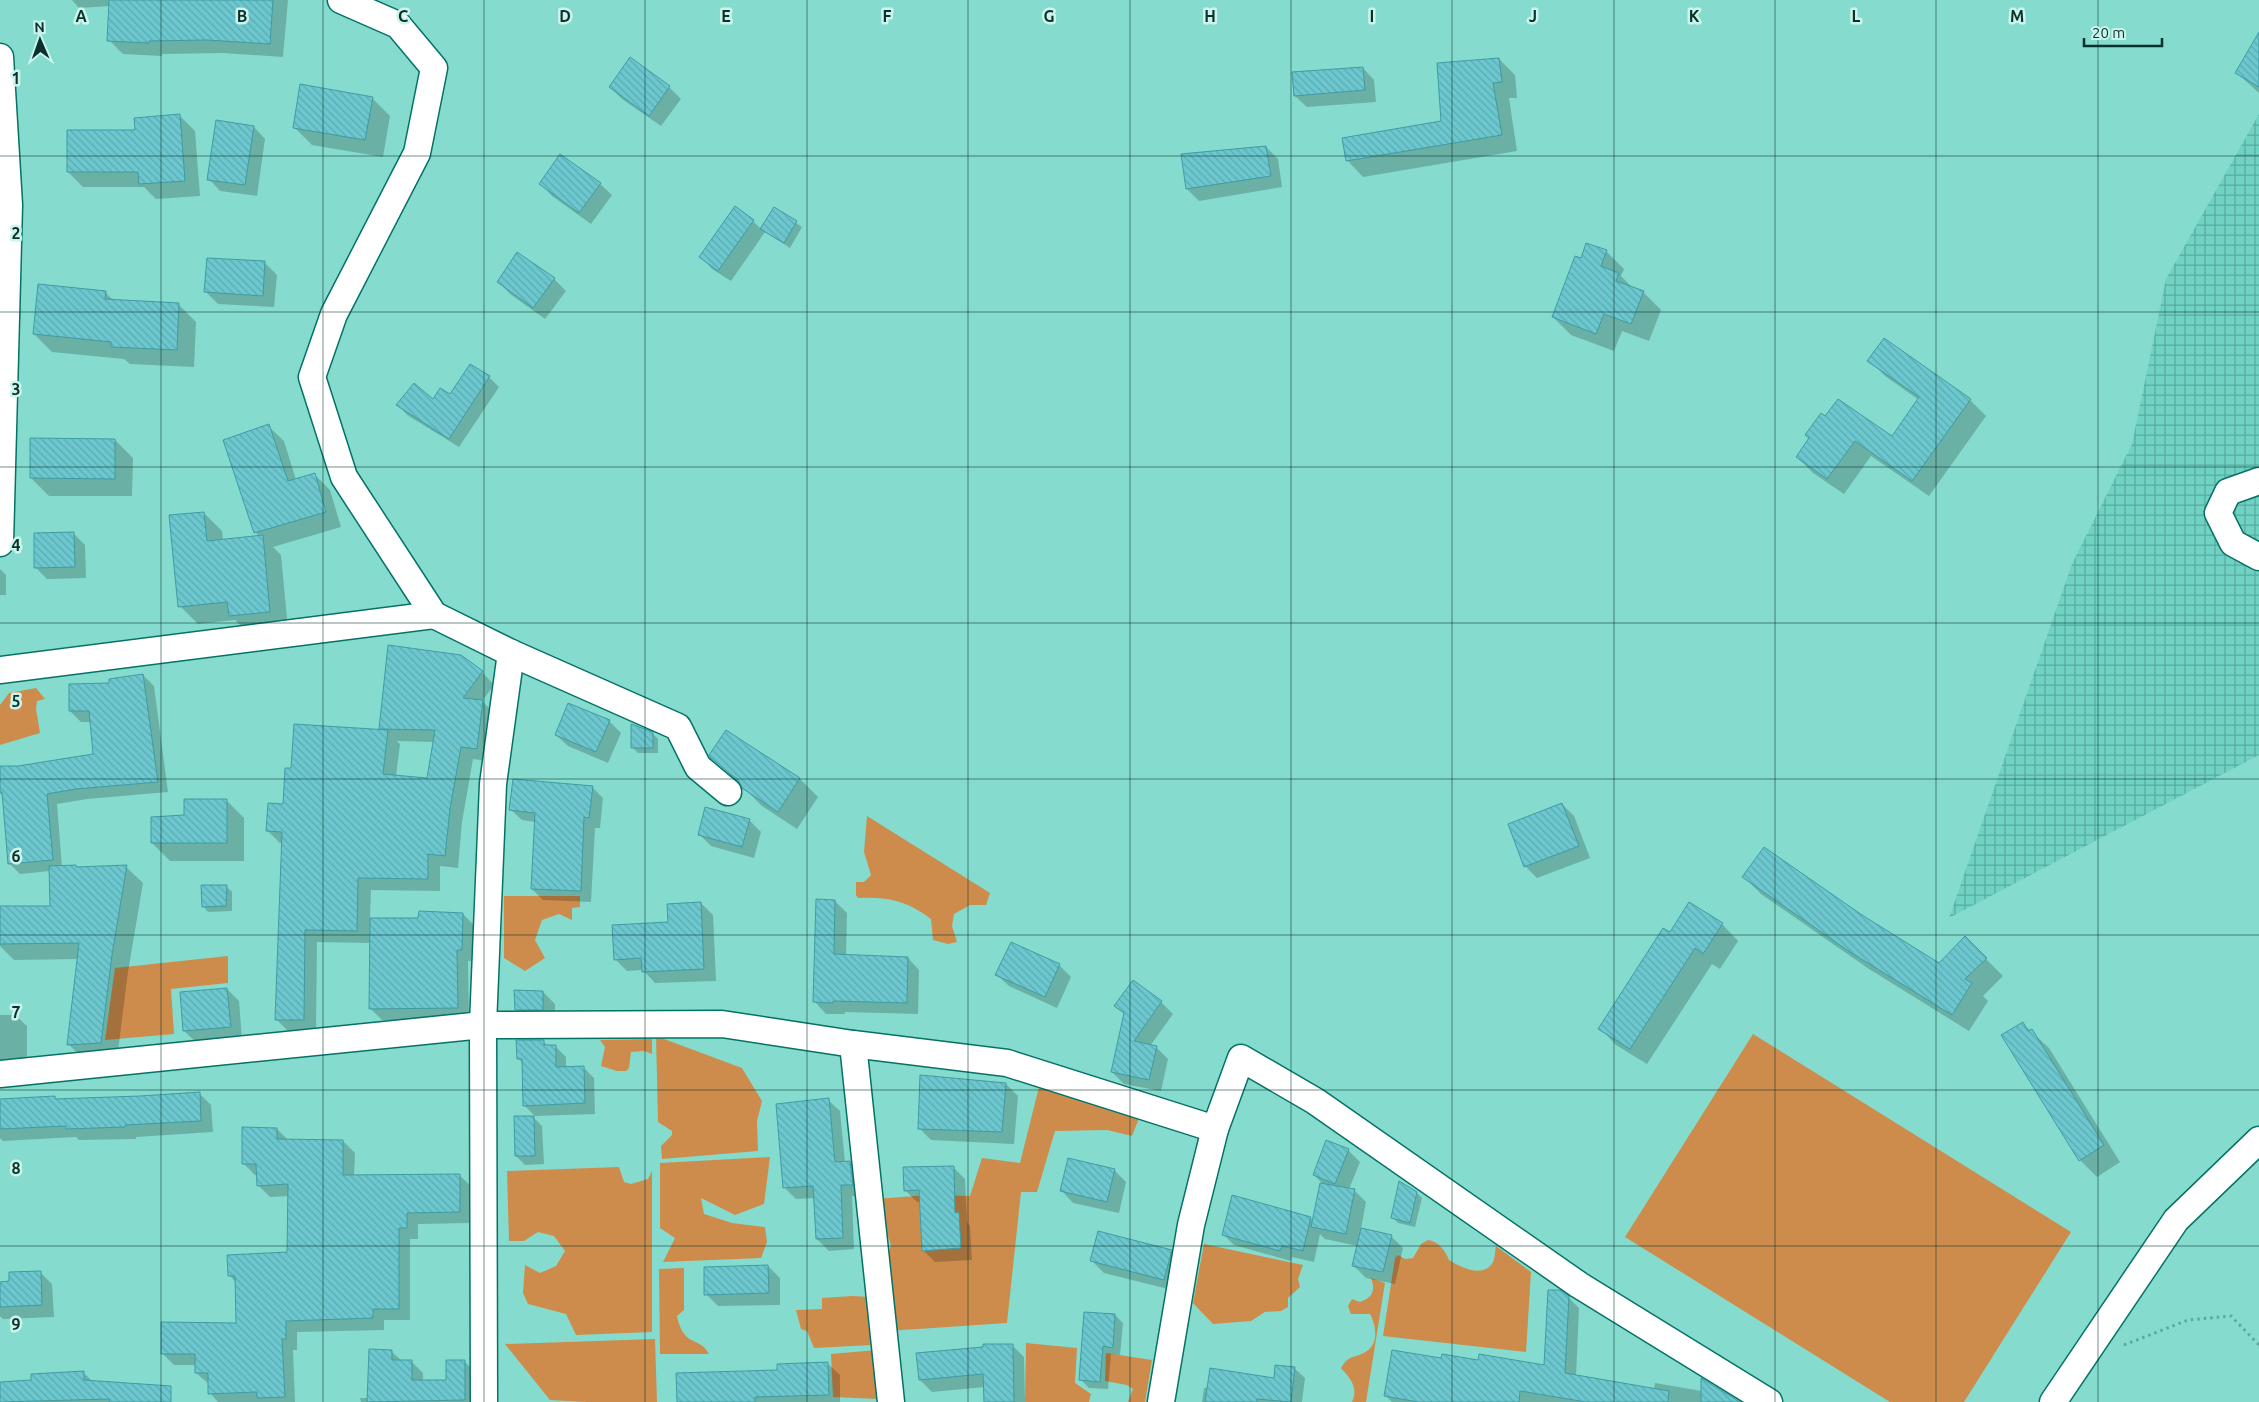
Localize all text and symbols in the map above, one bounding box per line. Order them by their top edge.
text: A [75,7,87,25]
text: B [237,7,247,25]
text: C [398,7,408,25]
text: D [559,7,571,25]
text: E [721,7,731,25]
text: F [883,7,892,25]
text: G [1043,7,1055,25]
text: H [1204,7,1216,25]
text: I [1370,7,1374,25]
text: J [1529,7,1537,25]
text: K [1689,7,1700,25]
text: L [1852,7,1861,25]
text: M [2010,7,2024,25]
north arrow [15,15,65,65]
scale bar [2084,15,2162,47]
text: N [34,19,45,35]
text: 20 m [2092,24,2125,41]
text: 1 [11,69,21,87]
text: 2 [11,224,21,242]
text: 3 [11,380,21,398]
text: 4 [11,536,21,554]
text: 5 [11,692,21,710]
text: 6 [11,847,21,865]
text: 7 [11,1003,21,1021]
text: 8 [11,1159,21,1177]
text: 9 [11,1315,21,1333]

